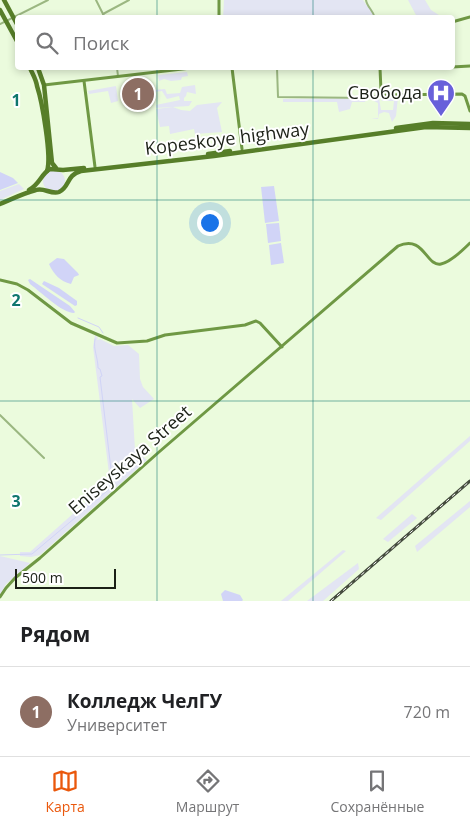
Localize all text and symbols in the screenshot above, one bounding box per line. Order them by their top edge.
search box [15,15,455,70]
icon: search [33,29,61,57]
text: Поиск [73,30,129,56]
pin: 1 [122,75,154,113]
hospital icon: Свобода [426,78,456,117]
place label: Свобода [348,80,422,104]
text: 1 [11,89,21,111]
street label: Kopeskoye highway [144,116,311,160]
your location [197,210,223,236]
text: 2 [11,289,21,311]
street label: Eniseyskaya Street [63,399,196,519]
text: 3 [11,490,21,512]
scale bar [15,566,116,589]
text: 500 m [22,568,63,587]
text: Рядом [20,620,90,648]
text: Колледж ЧелГУ [67,688,222,714]
text: 1 [31,701,41,723]
text: 720 m [404,701,450,723]
text: Университет [67,714,167,736]
tab: Карта [46,767,85,816]
tab: Маршрут [176,767,239,816]
tab: Сохранённые [330,767,424,816]

